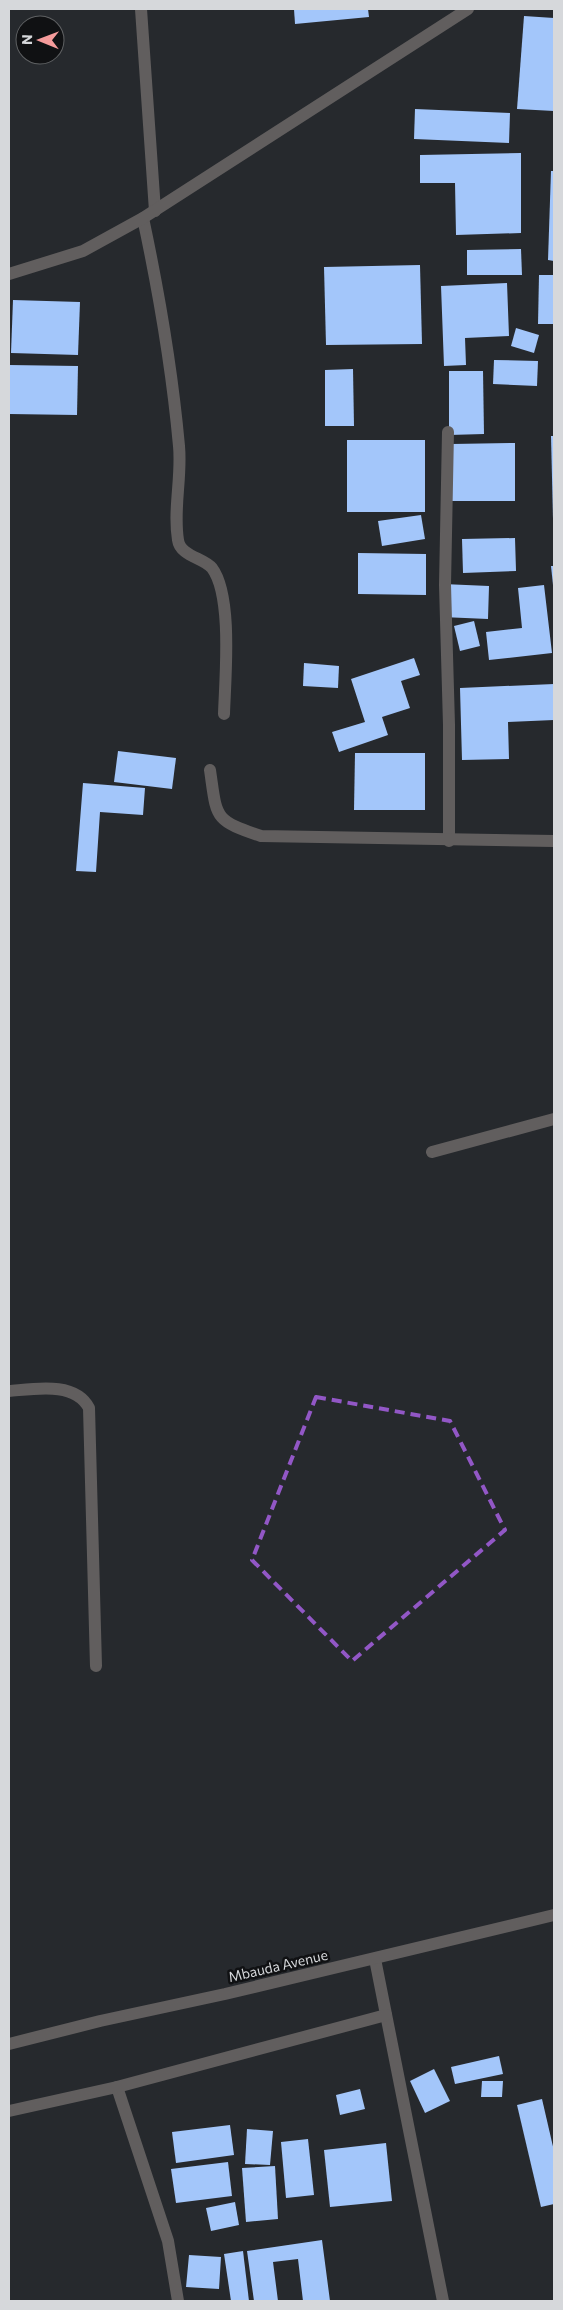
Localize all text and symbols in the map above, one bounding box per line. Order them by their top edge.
north arrow [15,15,65,65]
text: N [18,34,35,45]
street label: Mbauda Avenue [226,1946,329,1985]

